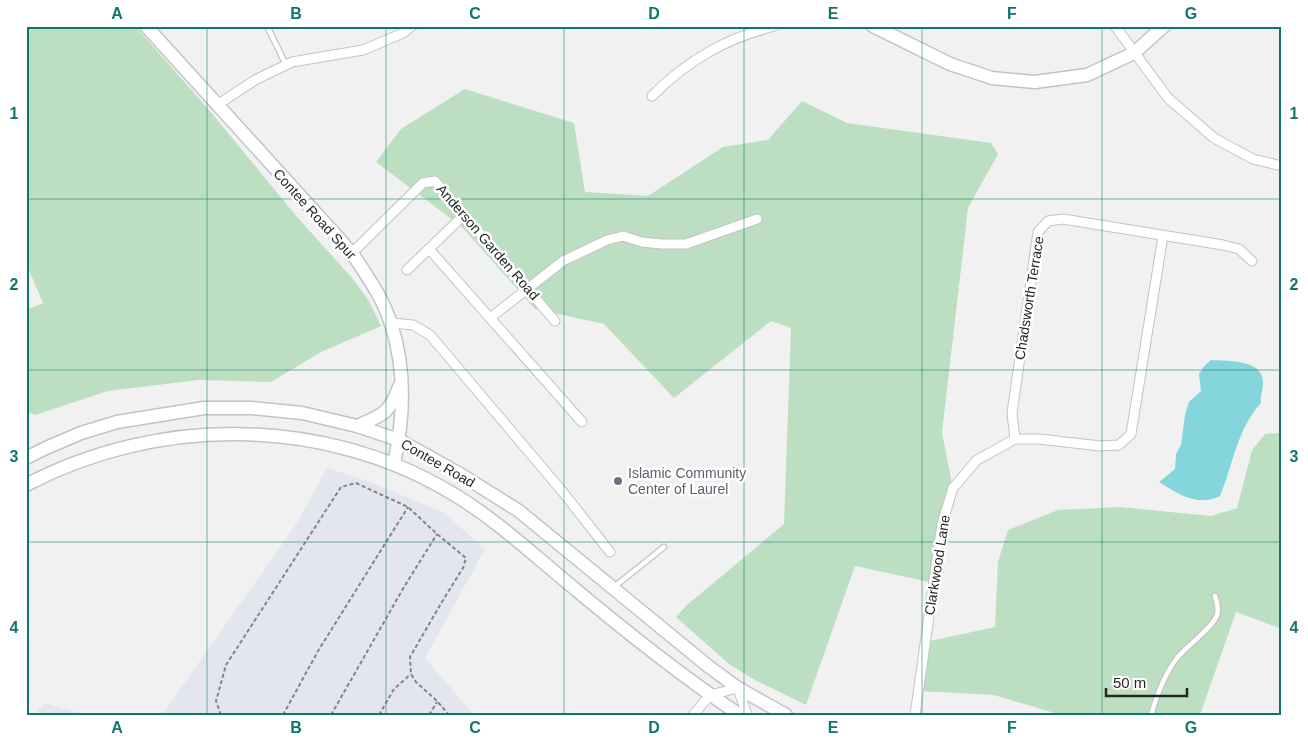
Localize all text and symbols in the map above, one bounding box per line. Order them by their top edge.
text: A [111,5,123,22]
text: B [290,5,302,22]
text: C [469,5,481,22]
text: D [648,5,660,22]
text: E [828,5,839,22]
text: F [1007,5,1017,22]
text: G [1185,5,1197,22]
text: 1 [10,105,19,122]
text: 1 [1290,105,1299,122]
street label: Contee Road Spur [270,166,360,263]
street label: Anderson Garden Road [433,181,543,303]
street label: Chadsworth Terrace [1011,235,1047,361]
text: 2 [10,276,19,293]
text: 2 [1290,276,1299,293]
street label: Contee Road [398,435,478,491]
text: 3 [10,448,19,465]
text: 3 [1290,448,1299,465]
place label: Islamic Community Center of Laurel [628,465,746,497]
marker: Islamic Community Center of Laurel [612,475,624,487]
street label: Clarkwood Lane [921,514,953,616]
text: 4 [10,619,19,636]
text: 4 [1290,619,1299,636]
scale bar [1106,666,1187,698]
text: 50 m [1113,674,1146,691]
text: A [111,719,123,736]
text: B [290,719,302,736]
text: C [469,719,481,736]
text: D [648,719,660,736]
text: E [828,719,839,736]
text: F [1007,719,1017,736]
text: G [1185,719,1197,736]

